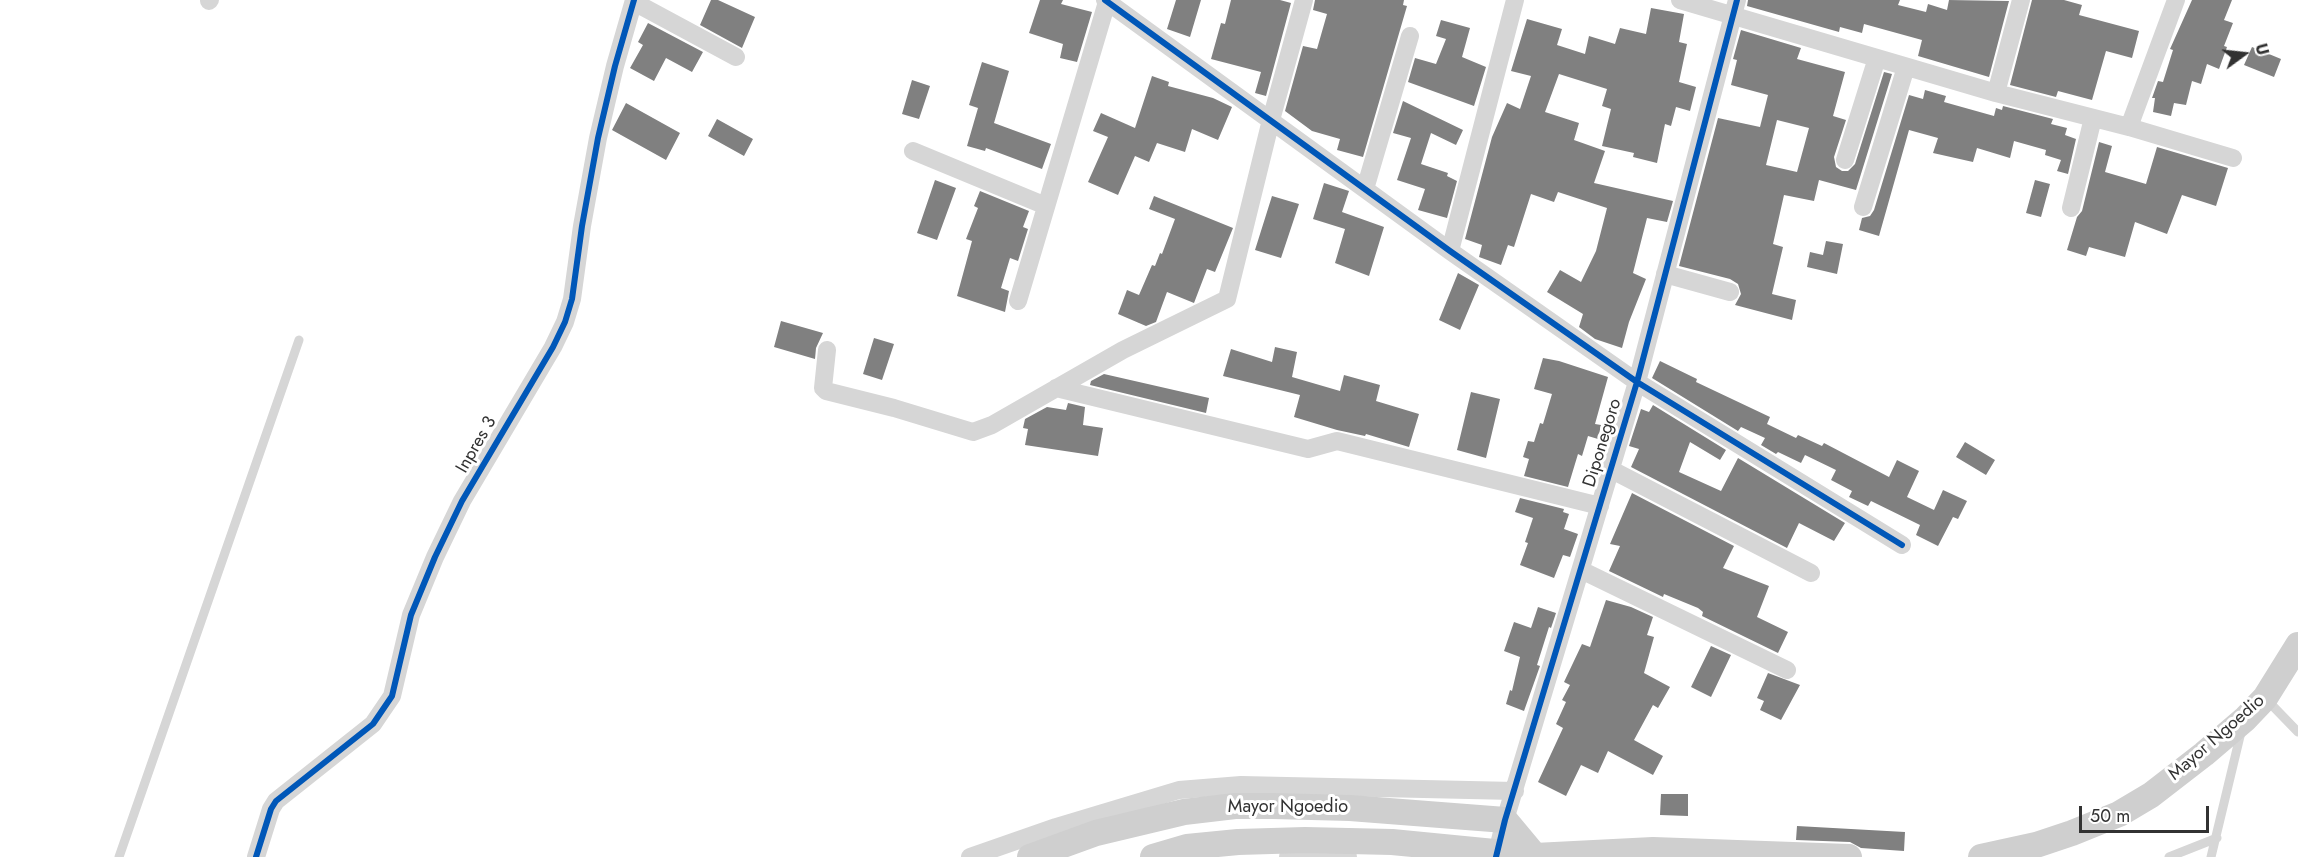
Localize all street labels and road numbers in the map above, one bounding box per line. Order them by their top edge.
street label: Diponegoro [1579,396,1627,490]
street label: Inpres 3 [452,413,502,477]
street label: Mayor Ngoedio [2165,690,2269,786]
street label: Mayor Ngoedio [1228,797,1348,819]

